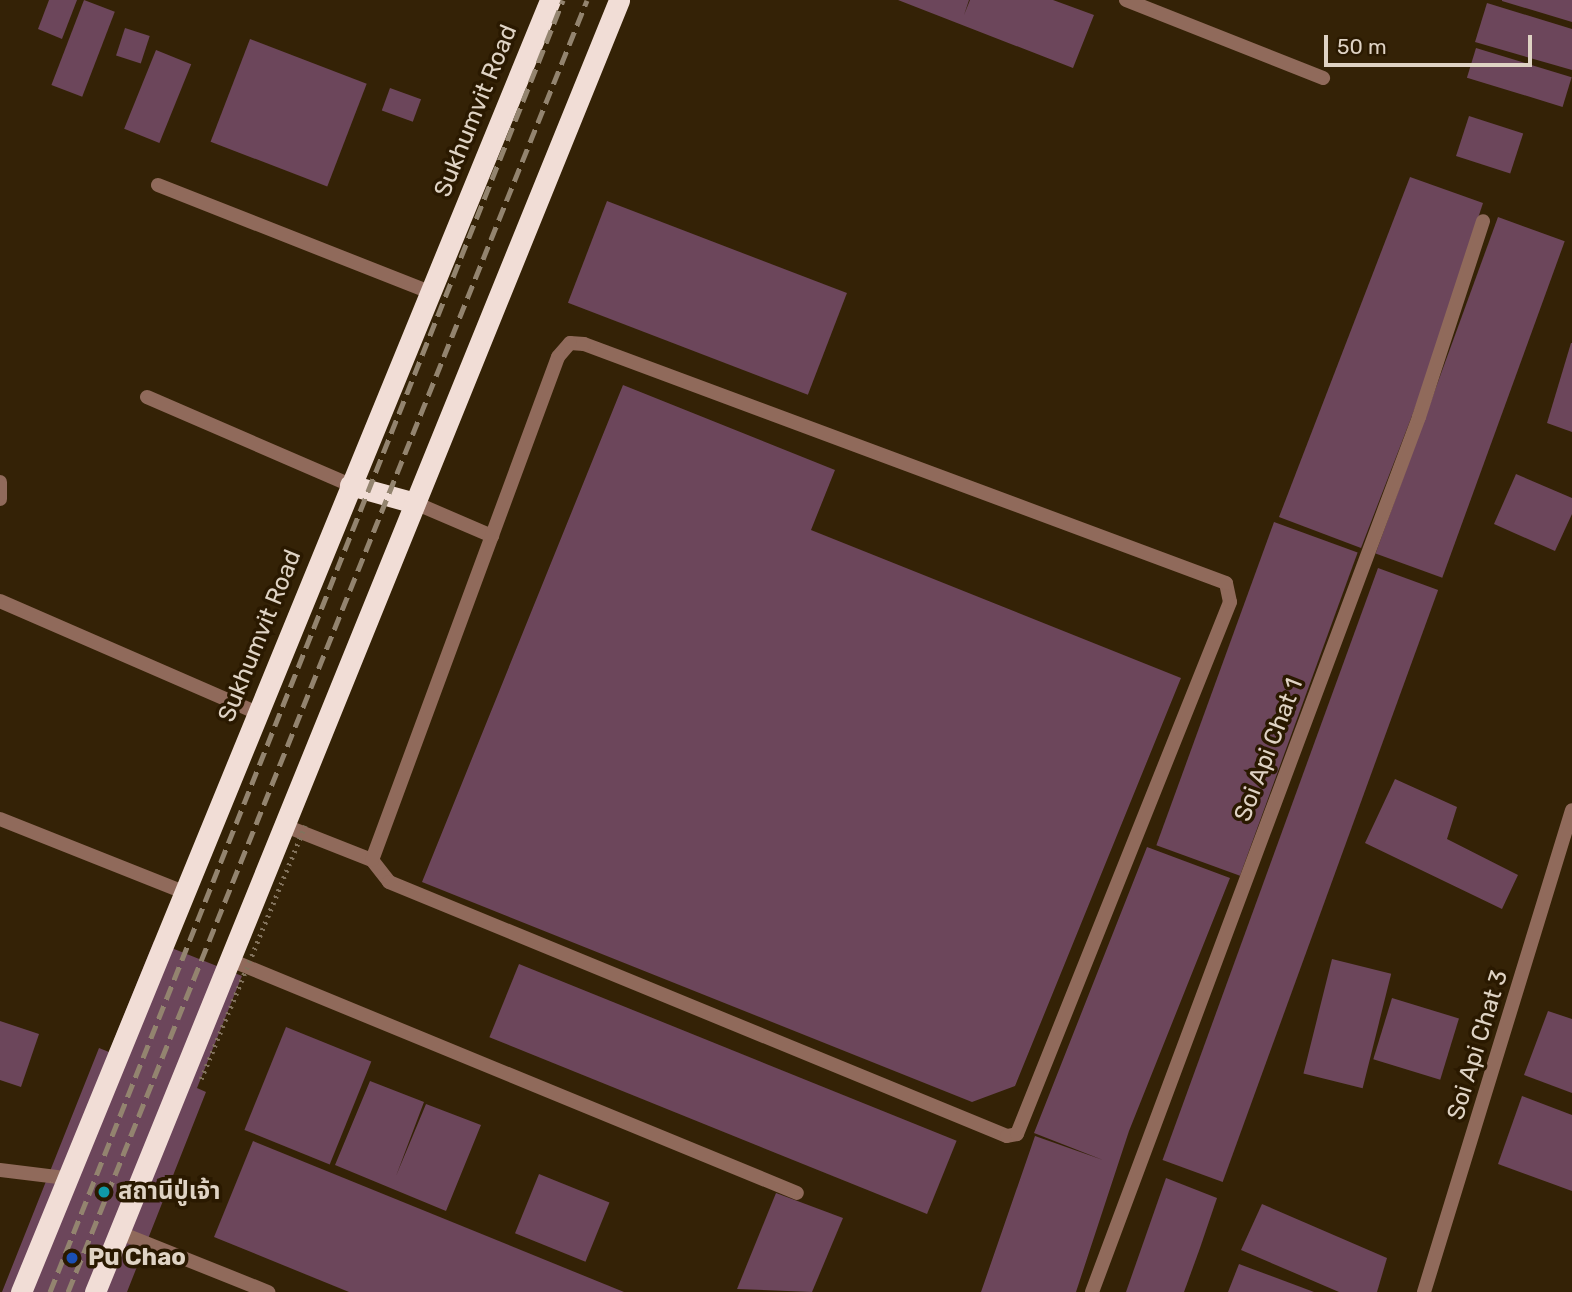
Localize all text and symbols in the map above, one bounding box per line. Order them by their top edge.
street label: Sukhumvit Road [428,21,524,201]
scale bar [1327,21,1535,65]
text: 50 m [1337,34,1387,59]
street label: Sukhumvit Road [212,546,308,726]
street label: Soi Api Chat 1 [1228,674,1310,826]
street label: Soi Api Chat 3 [1441,966,1515,1124]
place label: สถานีปู่เจ้า [118,1178,221,1206]
marker: สถานีปู่เจ้า [96,1184,112,1200]
place label: Pu Chao [88,1244,186,1272]
marker: Pu Chao [62,1248,82,1268]

